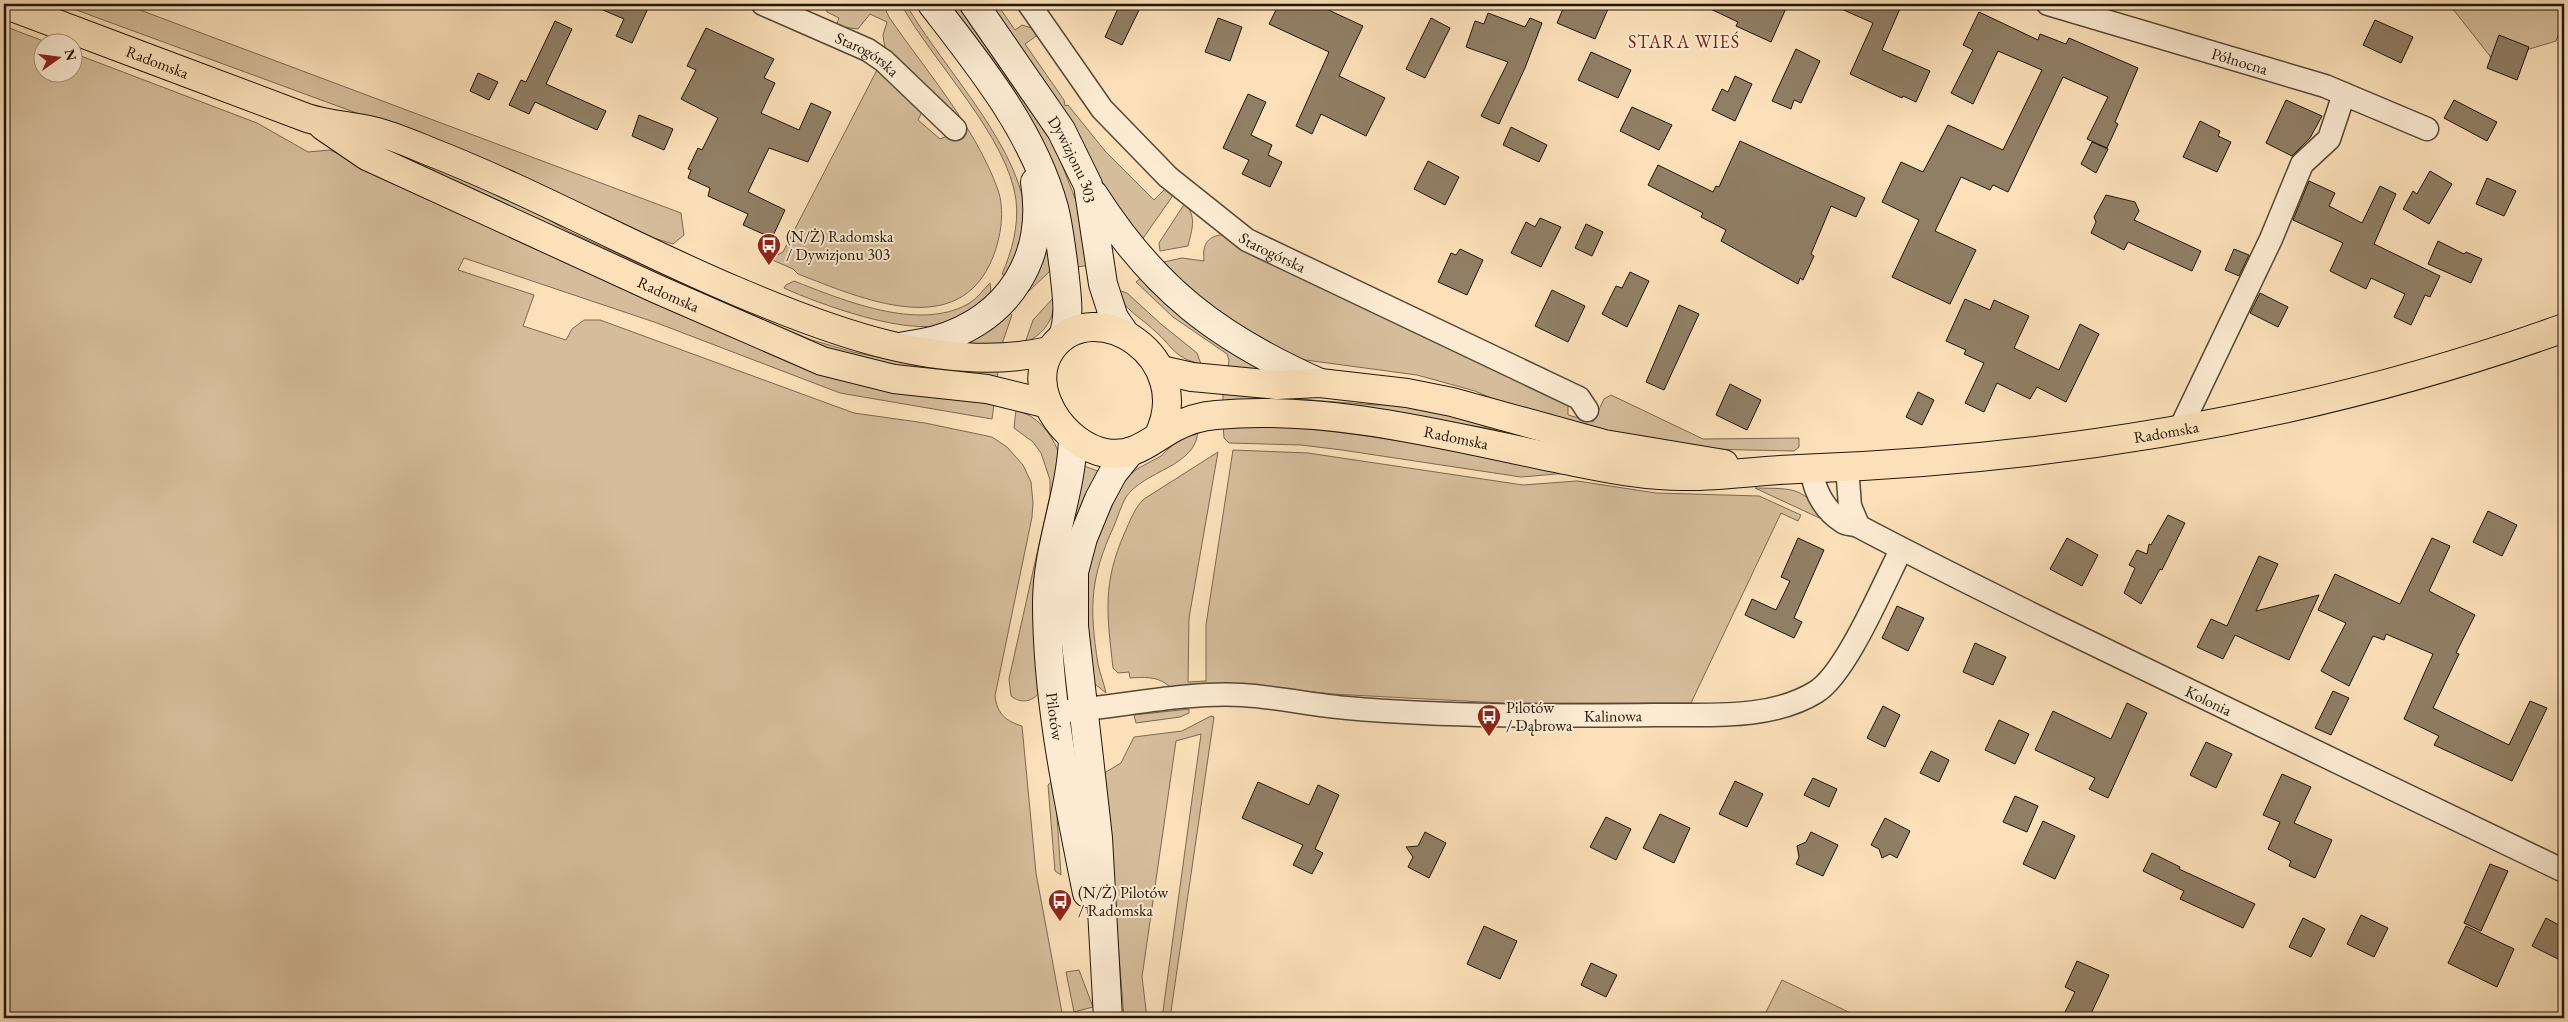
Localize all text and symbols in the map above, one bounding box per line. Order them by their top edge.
street label: Starogórska [832,27,904,82]
district label: STARA WIEŚ [1628,30,1740,53]
north arrow [32,32,82,82]
street label: Radomska [123,41,192,84]
street label: Północna [2209,43,2271,80]
text: N [61,47,81,63]
street label: Dywizjonu 303 [1043,112,1101,205]
place label: (N/Ż) Radomska / Dywizjonu 303 [786,226,894,265]
street label: Starogórska [1234,228,1310,278]
bus stop icon: (N/Ż) Radomska / Dywizjonu 303 [756,232,782,266]
street label: Radomska [634,272,703,317]
street label: Radomska [2132,416,2201,448]
street label: Radomska [1422,421,1491,455]
street label: Kolonia [2182,681,2236,721]
street label: Pilotów [1041,691,1069,743]
place label: Pilotów / Dąbrowa [1506,697,1573,736]
bus stop icon: Pilotów / Dąbrowa [1476,703,1502,737]
street label: Kalinowa [1584,705,1643,727]
place label: (N/Ż) Pilotów / Radomska [1078,882,1169,921]
bus stop icon: (N/Ż) Pilotów / Radomska [1047,888,1073,922]

